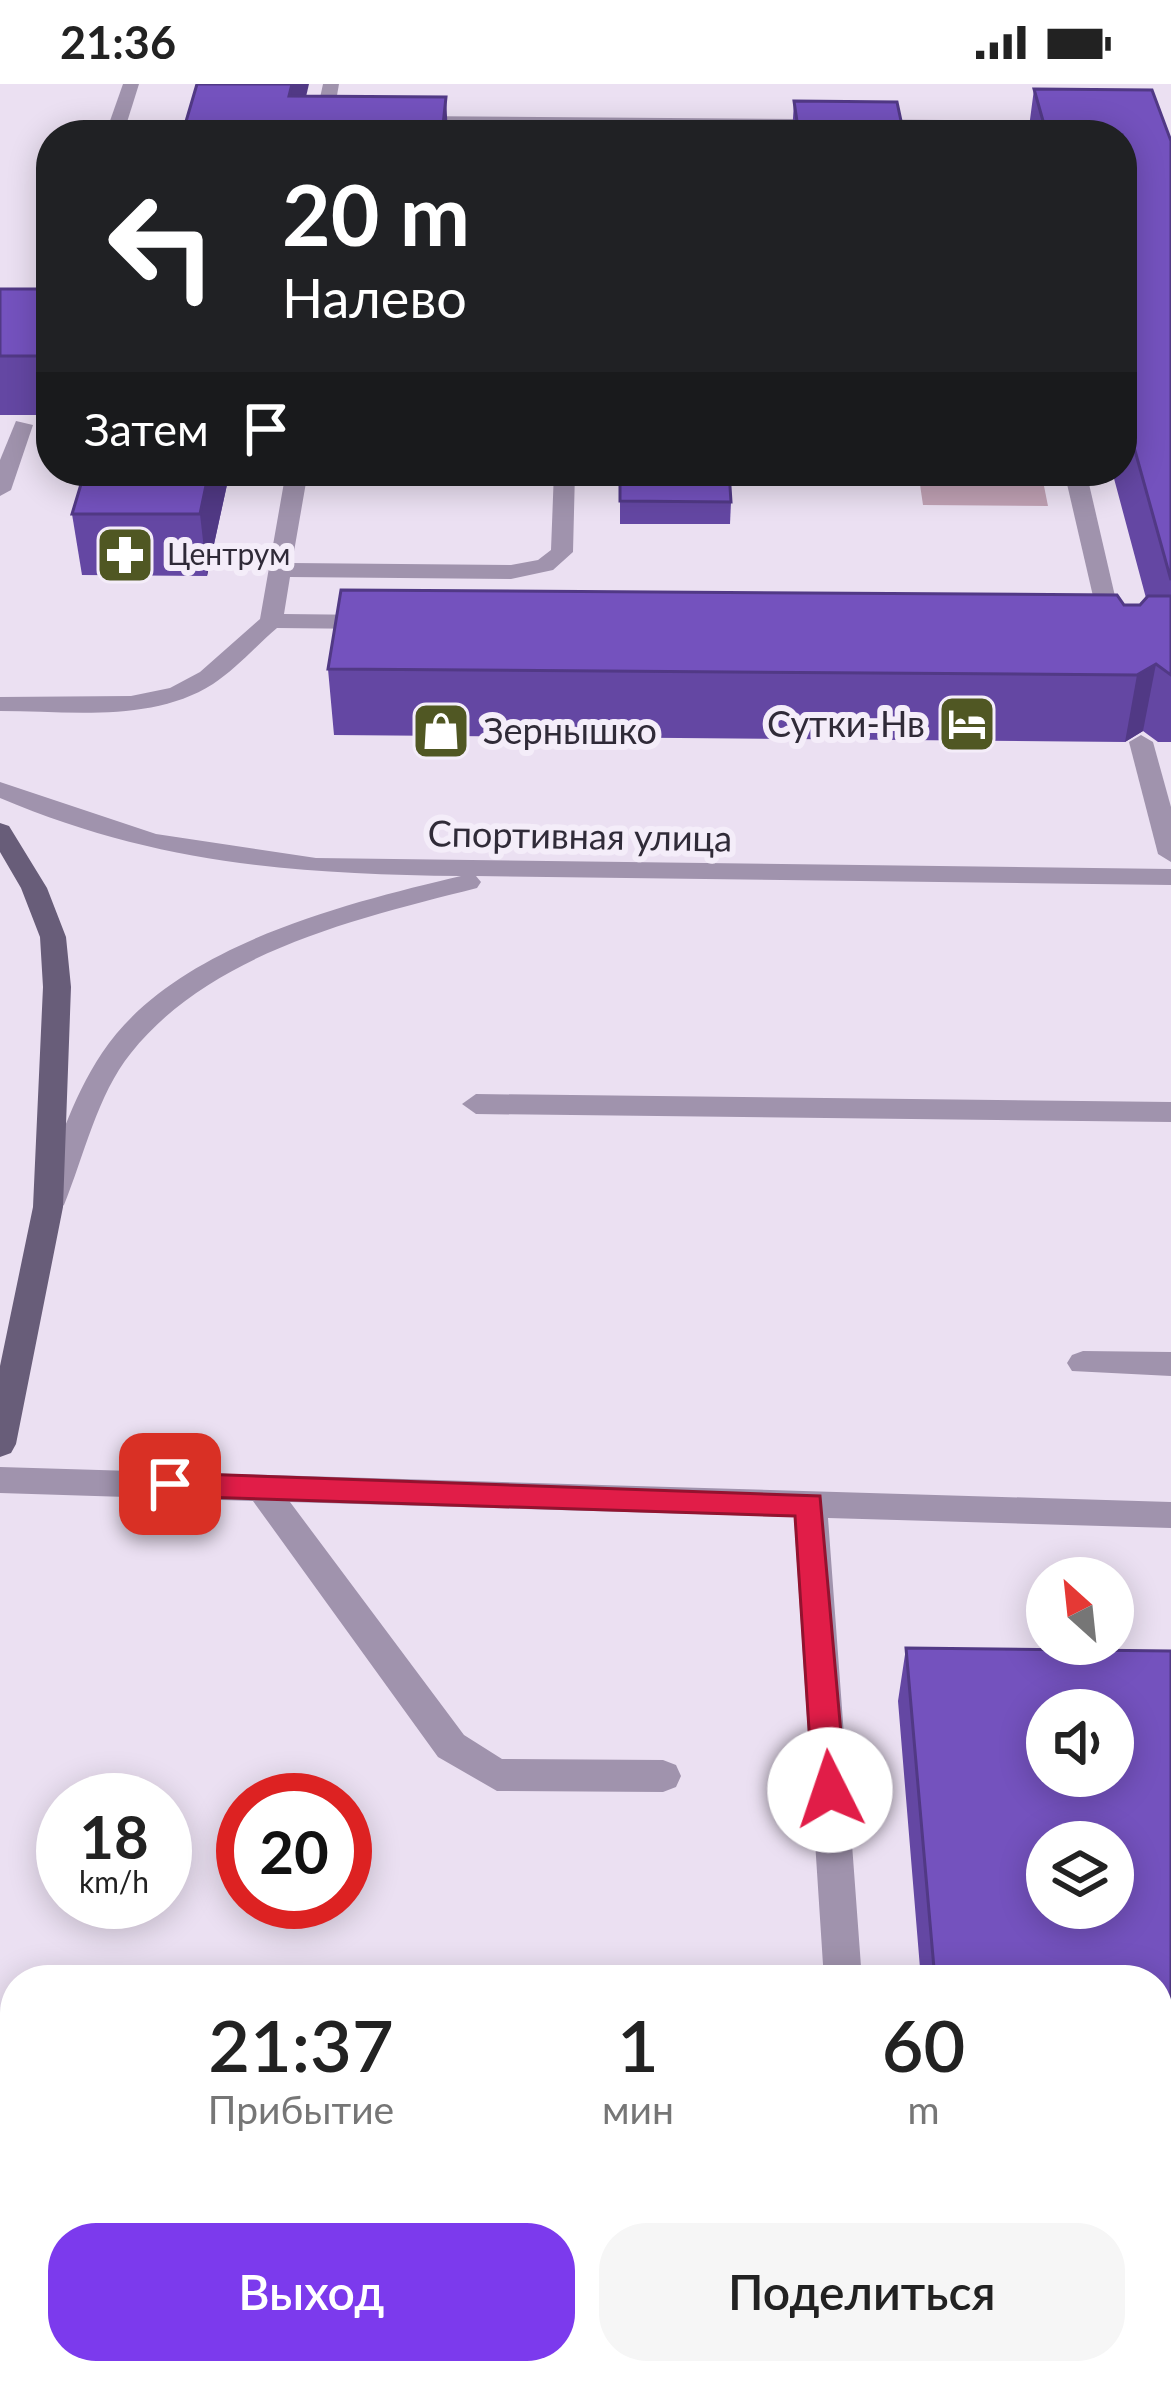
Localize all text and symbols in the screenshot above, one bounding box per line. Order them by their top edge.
text: 21:36 [60,15,176,69]
text: 20 m [282,163,470,264]
icon: left [84,168,240,324]
text: Налево [282,265,467,330]
icon: arrive [233,396,299,462]
text: Затем [84,402,209,456]
pharmacy icon: Центрум [94,524,156,586]
place label: Центрум [167,535,290,571]
hotel icon: Сутки-Нв [936,693,998,755]
shop icon: Зернышко [410,700,472,762]
place label: Сутки-Нв [767,701,925,745]
place label: Зернышко [483,708,657,752]
street label: Спортивная улица [427,810,733,860]
pin [119,1433,221,1535]
icon: arrive [137,1451,203,1517]
north arrow [1026,1557,1134,1665]
map controls [1026,1557,1134,1929]
button: sound [1026,1689,1134,1797]
position arrow [767,1727,893,1853]
speed limit sign: 20 [216,1773,372,1929]
text: 18 [79,1800,149,1872]
button: layers [1026,1821,1134,1929]
text: km/h [79,1863,149,1899]
text: 21:37 [208,2001,394,2087]
text: 1 [617,2001,659,2087]
text: 60 [882,2001,965,2087]
text: Прибытие [208,2086,394,2132]
text: мин [602,2086,674,2132]
text: m [907,2086,939,2132]
button: Выход [48,2223,575,2361]
button: Поделиться [599,2223,1125,2361]

